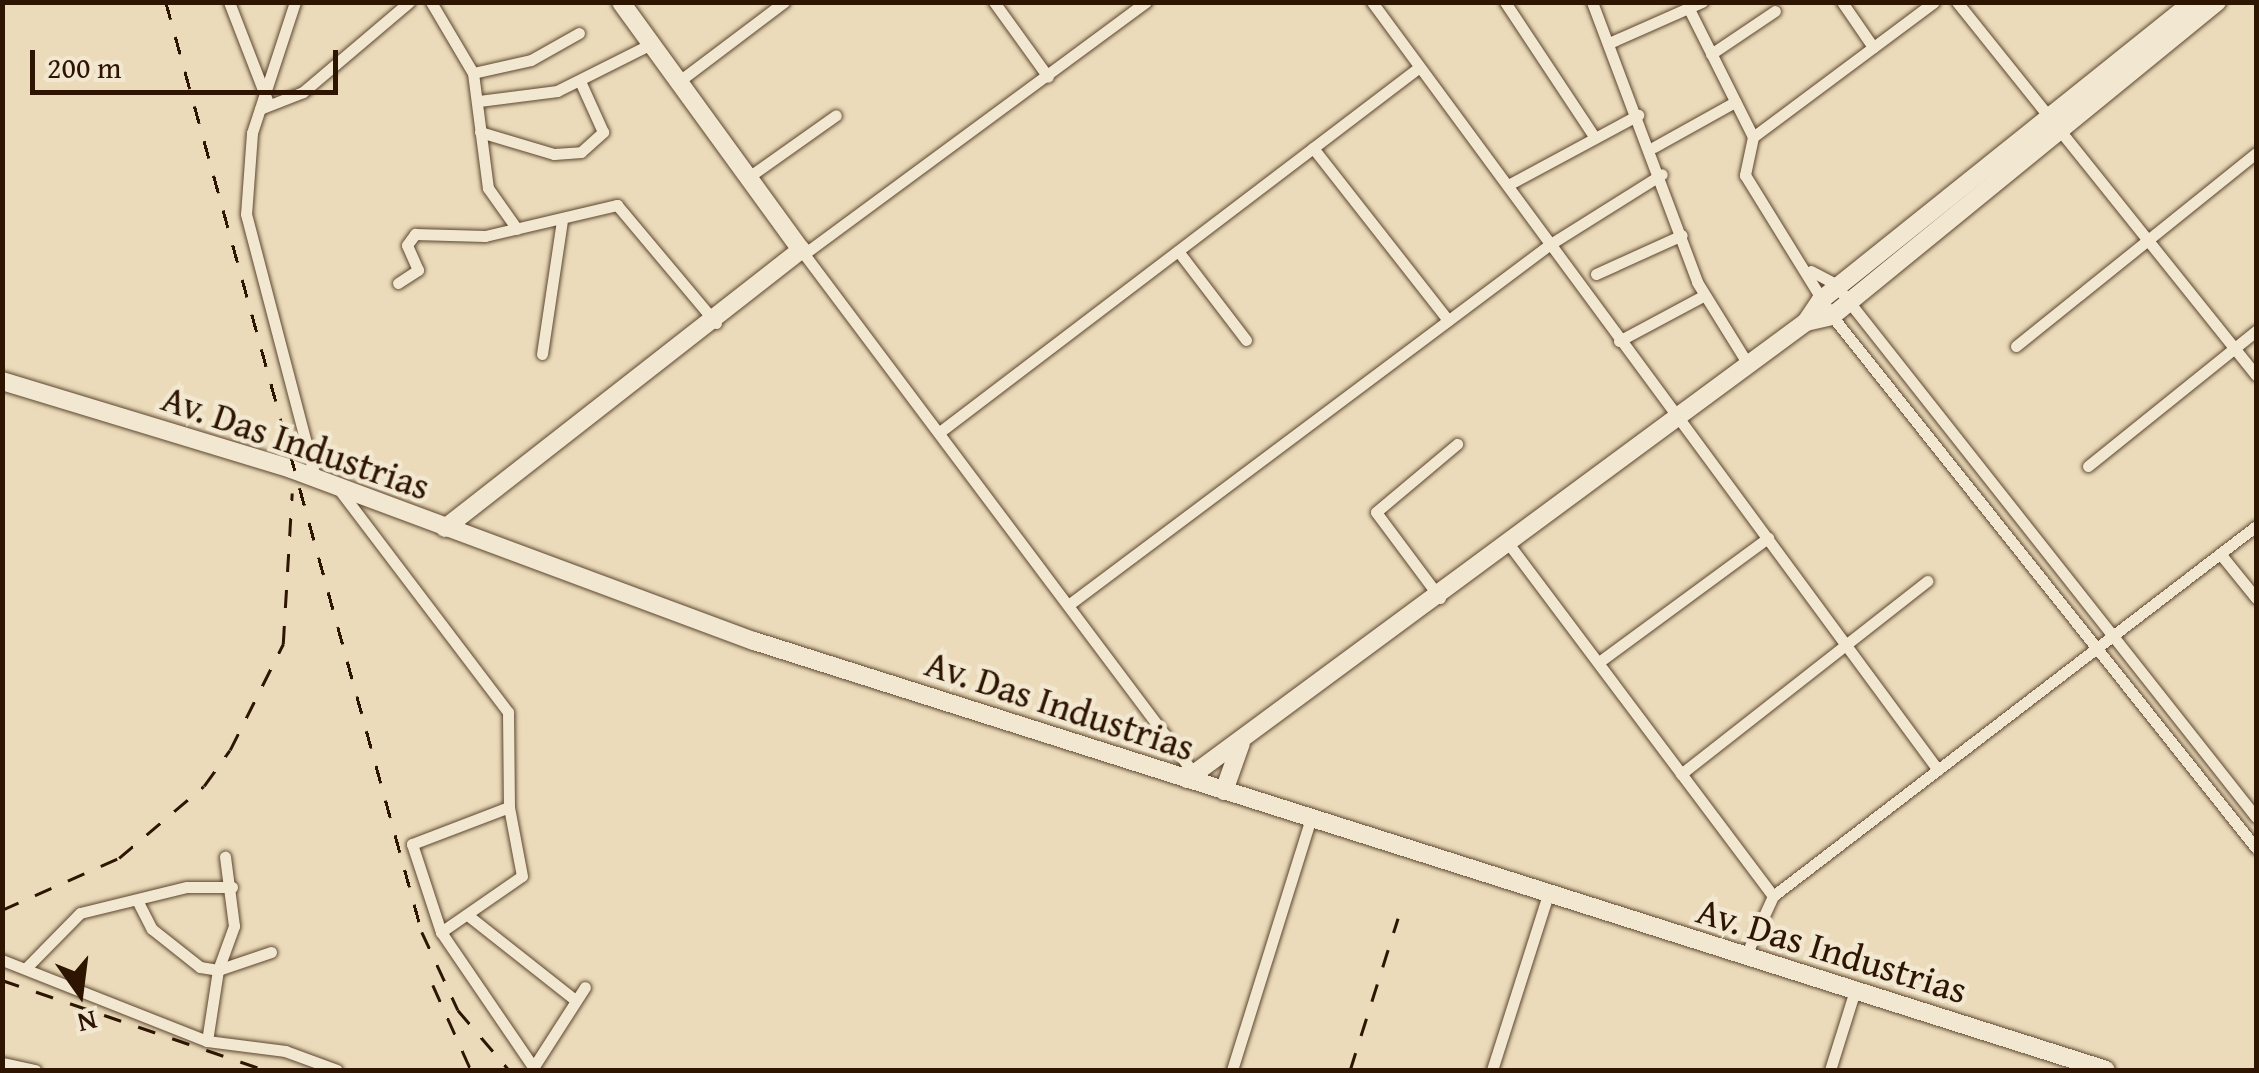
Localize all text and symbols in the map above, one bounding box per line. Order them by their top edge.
scale bar [35,30,342,92]
text: 200 m [47,45,121,89]
street label: Av. Das Industrias [156,375,436,509]
street label: Av. Das Industrias [920,640,1200,770]
street label: Av. Das Industrias [1691,887,1973,1013]
north arrow [30,943,130,1043]
text: N [73,1000,101,1045]

